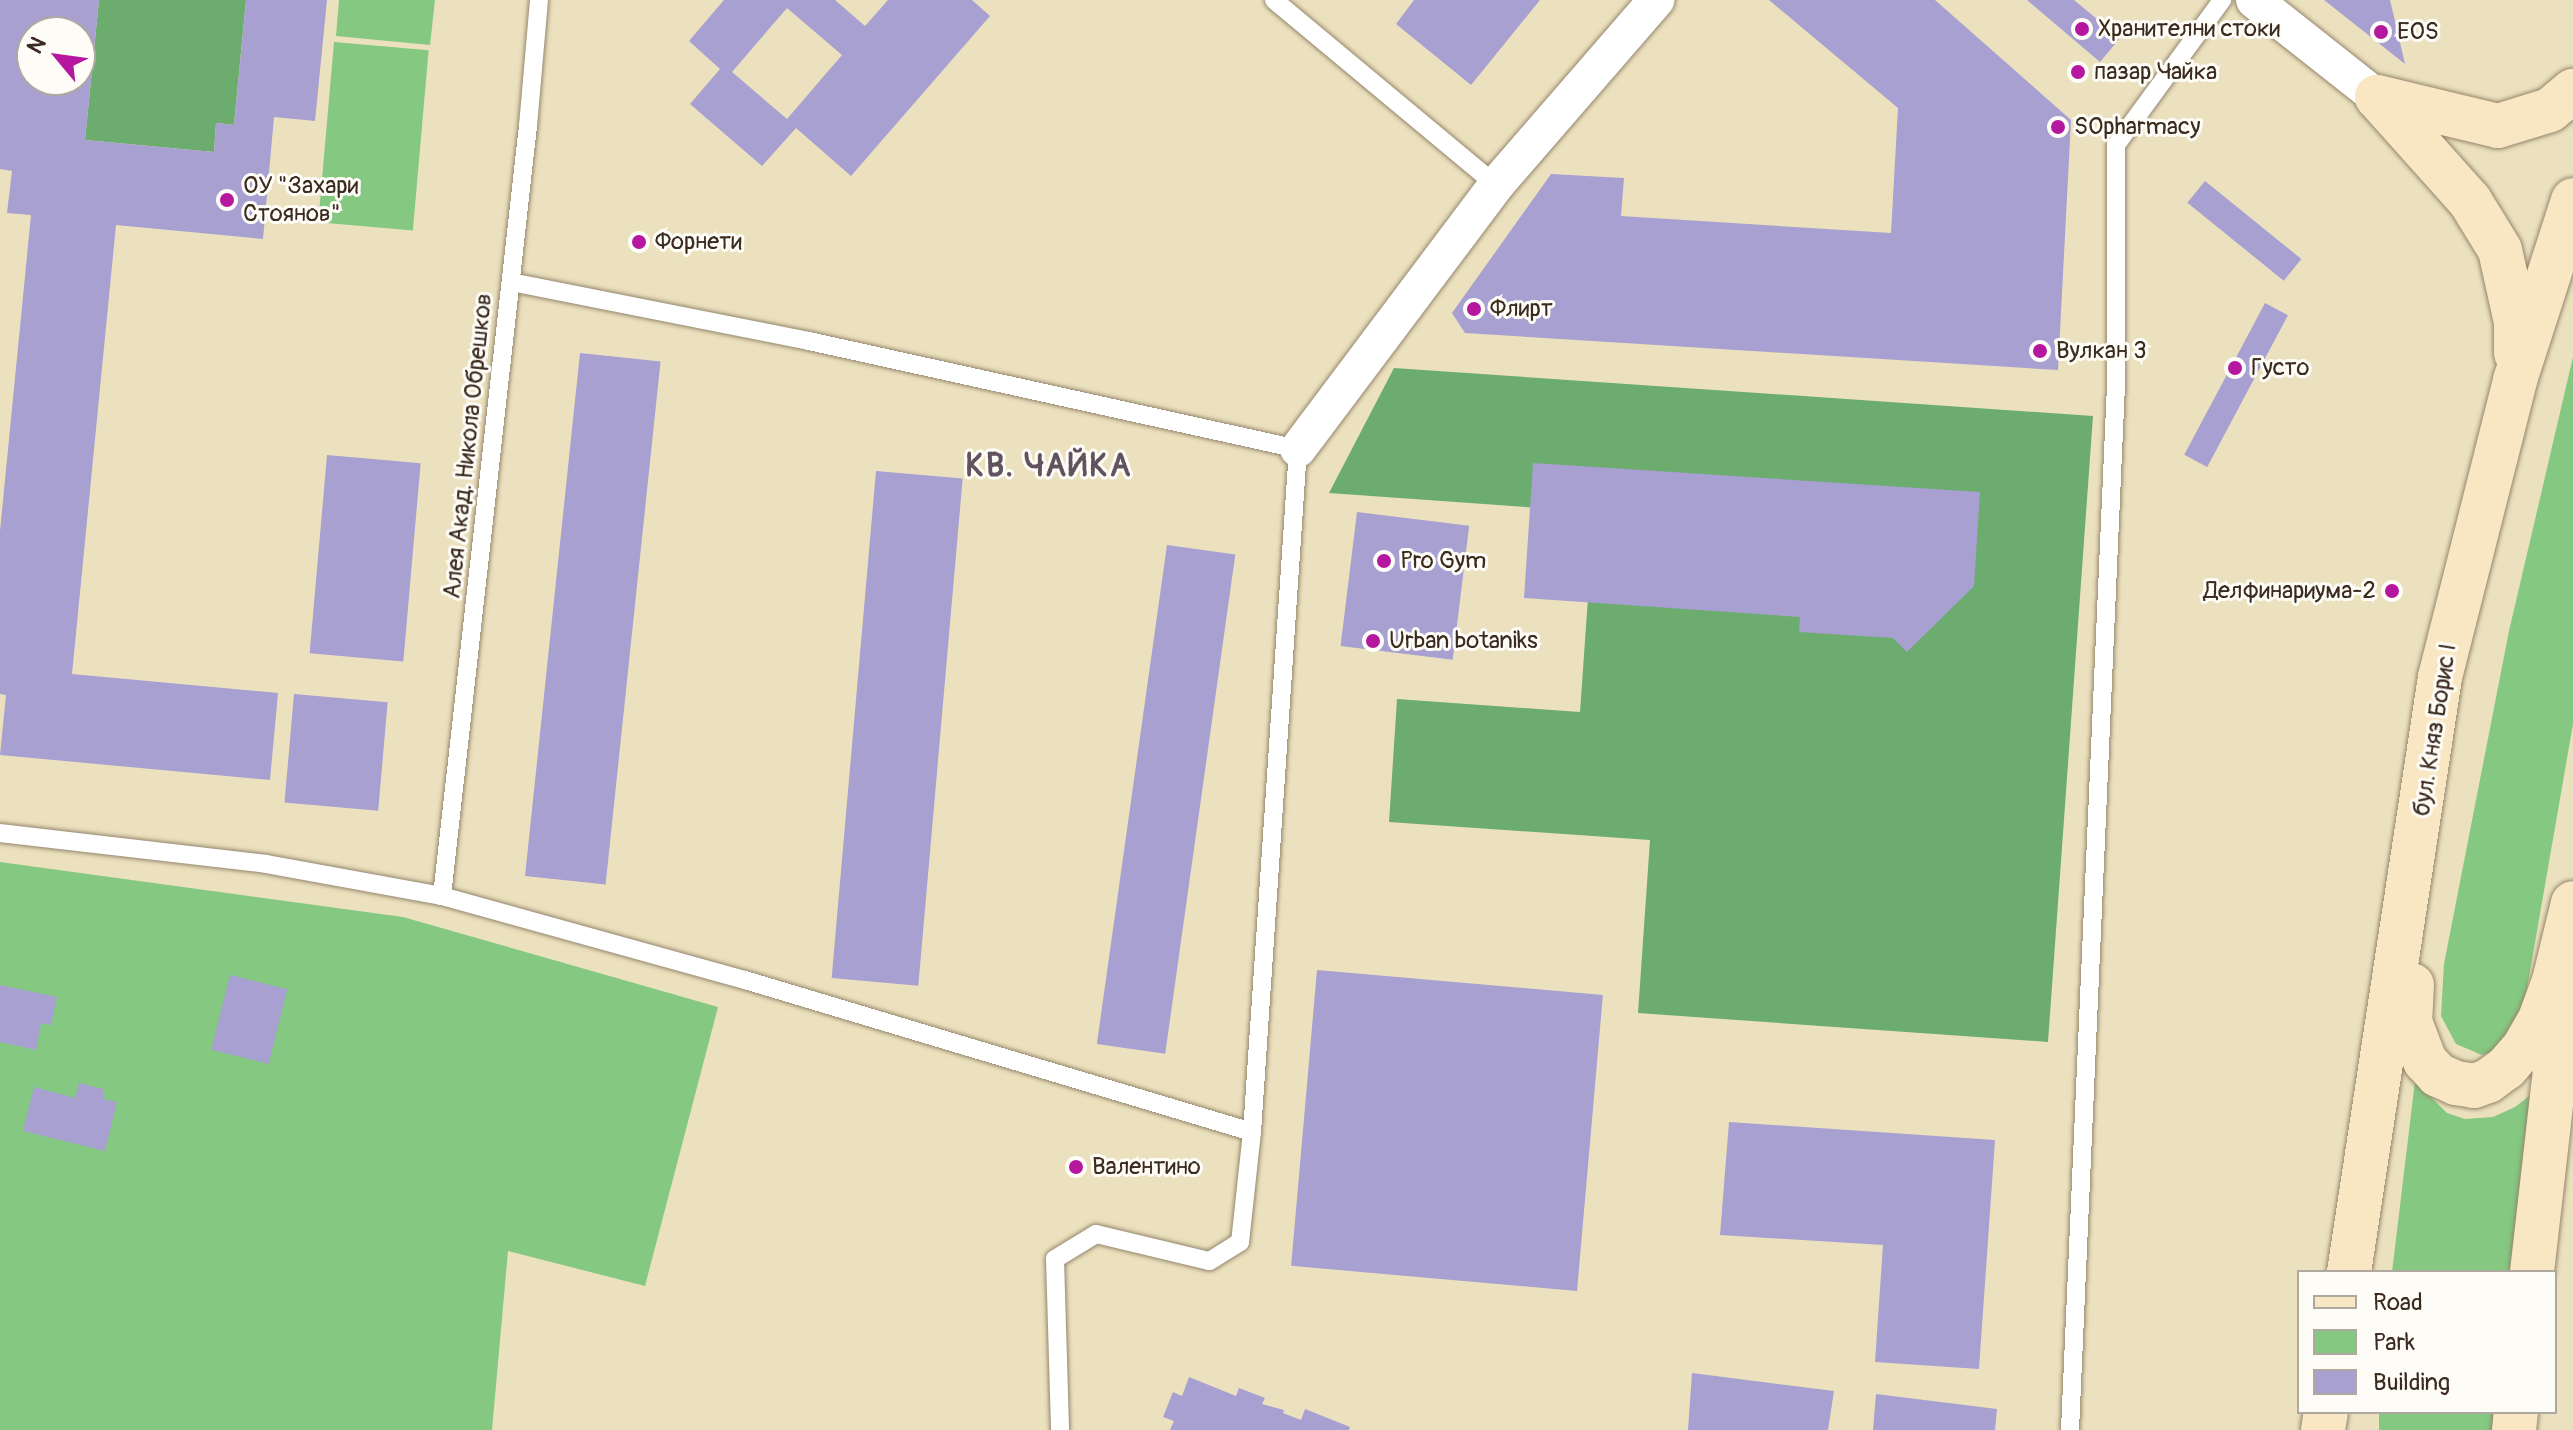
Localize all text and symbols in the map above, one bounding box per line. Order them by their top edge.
place label: Хранителни стоки [2098,15,2280,43]
north arrow [16,16,96,96]
place label: EOS [2397,18,2439,46]
marker: Хранителни стоки [2073,20,2091,38]
marker: EOS [2372,23,2390,41]
text: N [21,32,53,59]
place label: пазар Чайка [2094,58,2217,86]
marker: пазар Чайка [2069,63,2087,81]
place label: SOpharmacy [2074,113,2200,141]
marker: SOpharmacy [2049,118,2067,136]
place label: ОУ "Захари Стоянов" [243,172,358,228]
marker: ОУ "Захари Стоянов" [218,191,236,209]
place label: Форнети [655,228,742,256]
marker: Форнети [630,233,648,251]
street label: Алея Акад. Никола Обрешков [438,292,498,600]
place label: Флирт [1490,295,1553,323]
marker: Флирт [1465,300,1483,318]
place label: Вулкан 3 [2056,337,2147,365]
marker: Вулкан 3 [2031,342,2049,360]
place label: Густо [2251,354,2309,382]
marker: Густо [2226,359,2244,377]
district label: КВ. ЧАЙКА [966,447,1132,485]
place label: Pro Gym [1400,547,1486,575]
marker: Pro Gym [1375,552,1393,570]
place label: Делфинариума-2 [2204,577,2376,605]
marker: Делфинариума-2 [2383,582,2401,600]
place label: Urban botaniks [1389,627,1538,655]
marker: Urban botaniks [1364,632,1382,650]
street label: бул. Княз Борис I [2407,642,2463,818]
place label: Валентино [1092,1153,1201,1181]
marker: Валентино [1067,1158,1085,1176]
legend [2297,1270,2557,1414]
text: Road [2373,1288,2423,1317]
text: Park [2373,1328,2415,1357]
text: Building [2373,1368,2450,1397]

